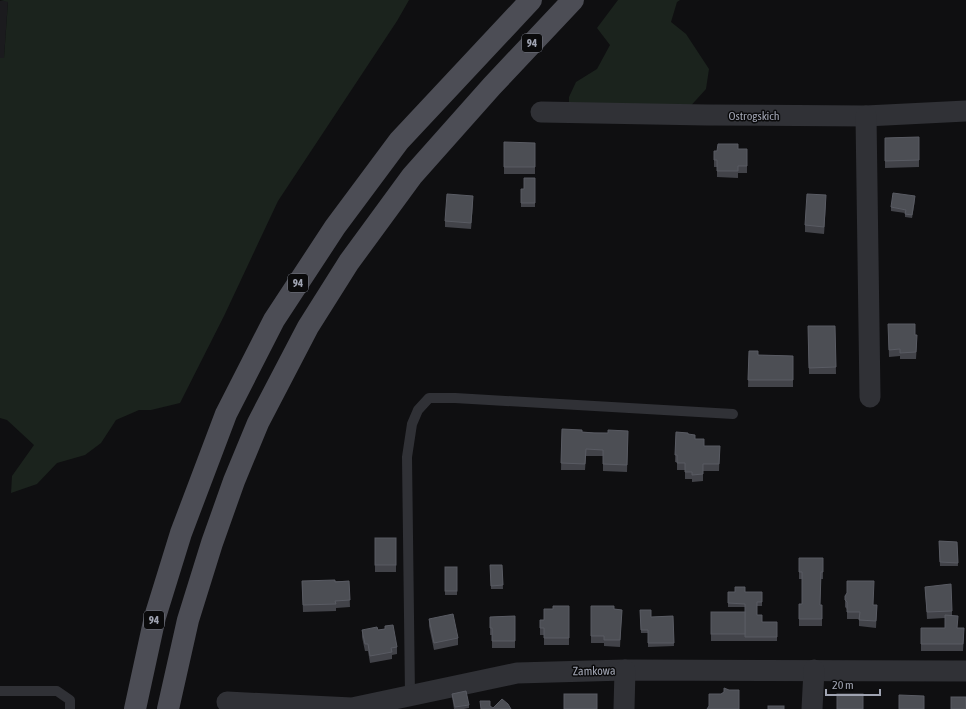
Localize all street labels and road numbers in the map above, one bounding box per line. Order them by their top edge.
road number: 94 [522,34,542,52]
street label: Ostrogskich [728,109,780,123]
road number: 94 [288,274,308,292]
road number: 94 [144,611,164,629]
street label: Zamkowa [572,664,616,678]

